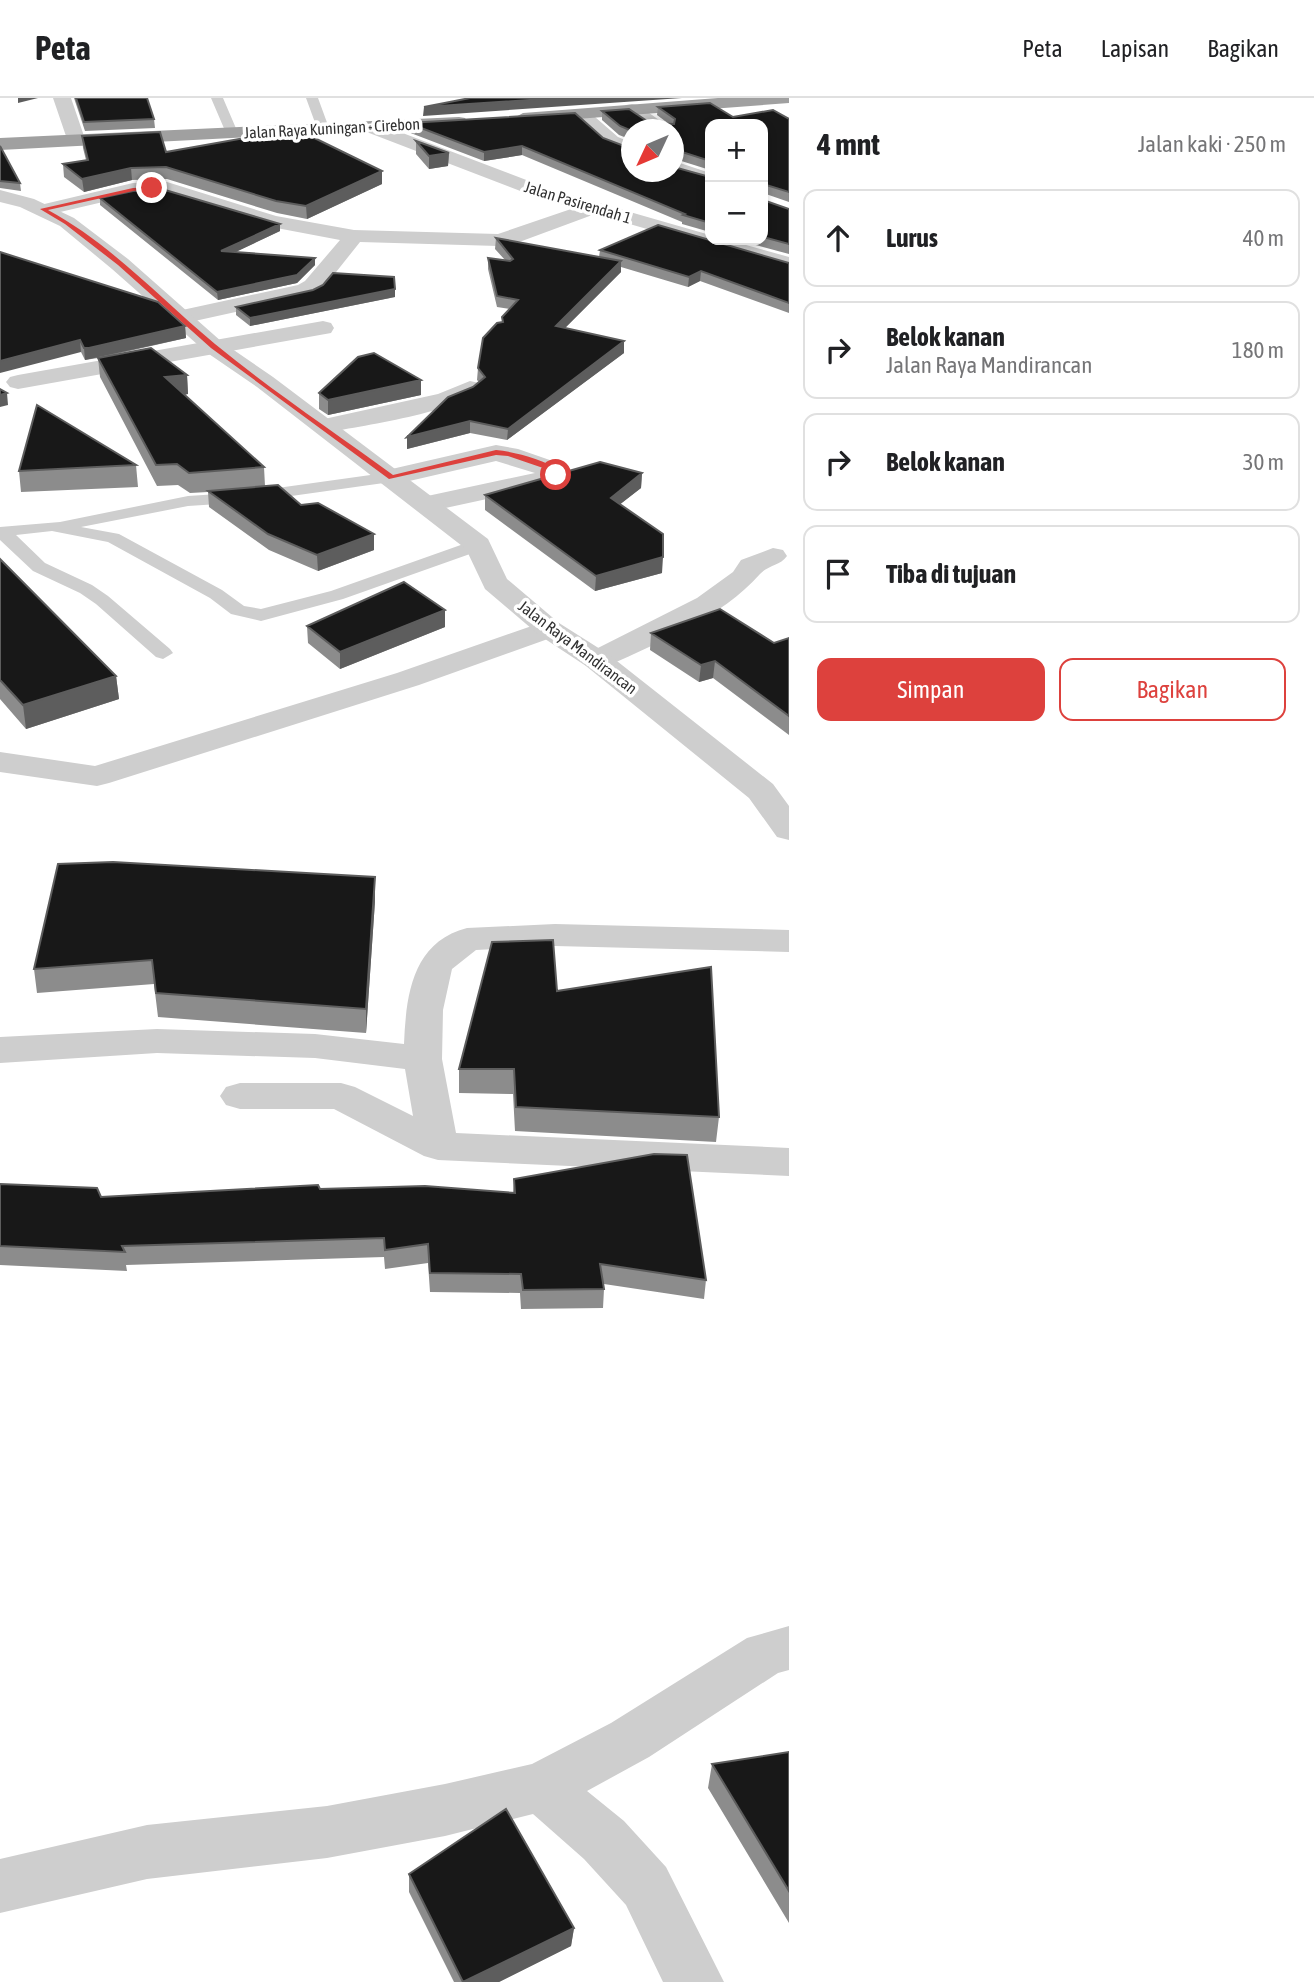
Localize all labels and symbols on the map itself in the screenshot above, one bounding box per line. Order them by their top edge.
street label: Jalan Raya Kuningan - Cirebon [244,114,420,143]
north arrow [621,119,684,182]
route end [136,172,167,203]
street label: Jalan Pasirendah 1 [522,177,634,227]
route start [540,459,571,490]
street label: Jalan Raya Mandirancan [515,597,641,698]

